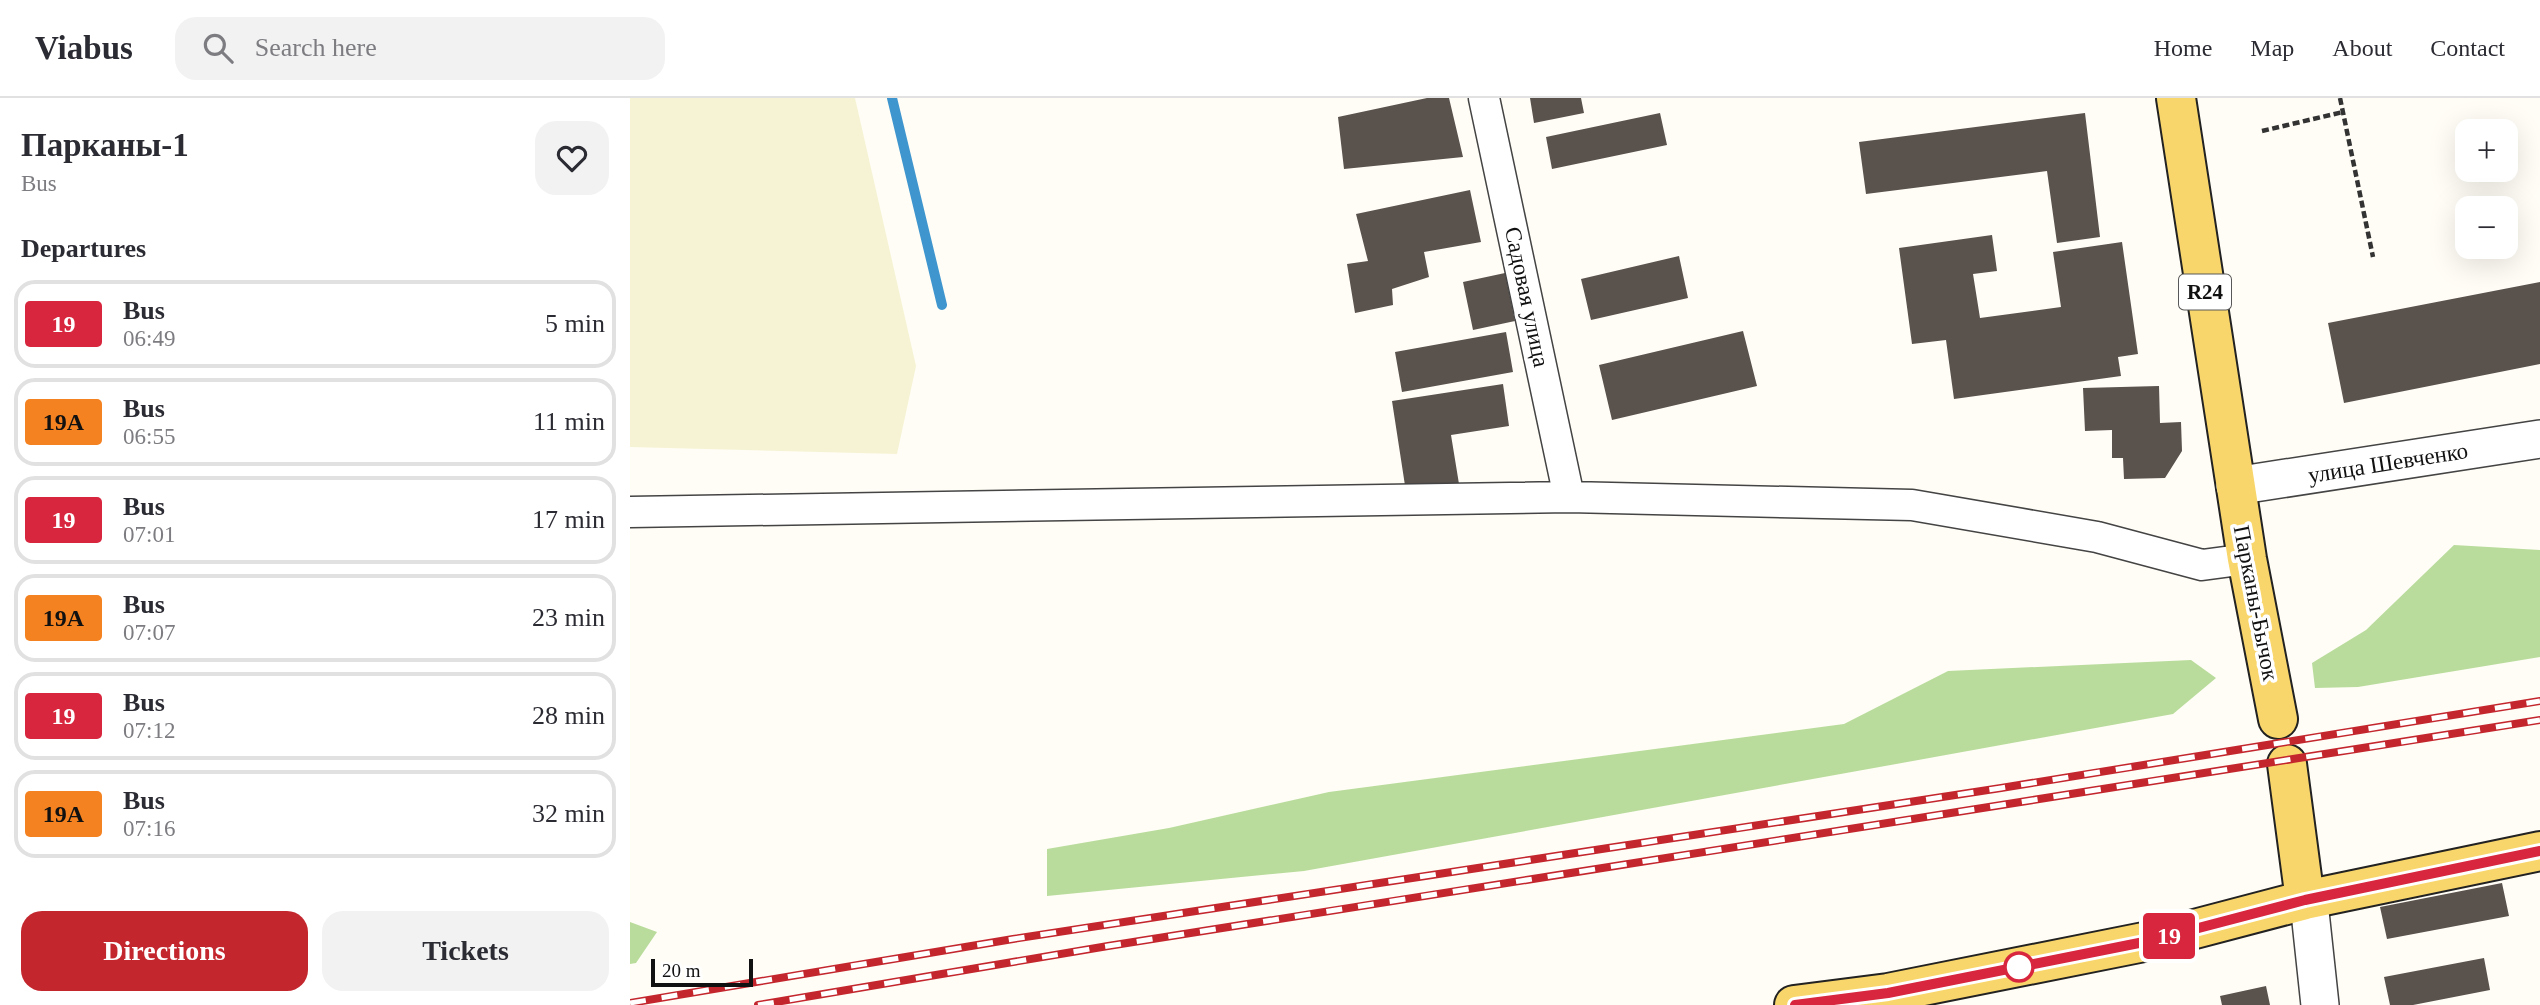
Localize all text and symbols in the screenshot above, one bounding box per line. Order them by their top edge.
search box [175,17,665,80]
icon: search [199,29,237,67]
text: Viabus [35,30,133,66]
text: Search here [255,33,377,62]
text: Home [2154,35,2212,61]
text: Map [2250,35,2294,61]
text: About [2332,35,2392,61]
text: Contact [2430,35,2505,61]
map controls [2455,119,2518,259]
button: + [2455,119,2518,182]
button: heart [535,121,609,195]
text: Парканы-1 [21,127,189,163]
text: Bus [21,171,57,196]
button: − [2455,196,2518,259]
street label: Садовая улица [1500,225,1554,369]
text: Departures [21,234,146,263]
road number: R24 [2179,274,2231,310]
text: Bus [123,296,165,325]
text: 5 min [545,309,605,338]
text: 19 [52,311,76,337]
text: 06:49 [123,326,175,351]
text: Bus [123,394,165,423]
text: 11 min [533,407,605,436]
text: 19А [43,409,84,435]
text: 06:55 [123,424,175,449]
street label: улица Шевченко [2306,438,2470,488]
text: Bus [123,492,165,521]
text: 17 min [532,505,605,534]
text: 19 [52,507,76,533]
text: 07:01 [123,522,175,547]
street label: Парканы-Бычок [2229,523,2283,684]
text: Bus [123,590,165,619]
text: 23 min [532,603,605,632]
text: 19А [43,605,84,631]
text: 07:07 [123,620,175,645]
text: Bus [123,688,165,717]
text: 28 min [532,701,605,730]
text: 19 [52,703,76,729]
text: 07:12 [123,718,175,743]
text: Bus [123,786,165,815]
text: 32 min [532,799,605,828]
text: 19А [43,801,84,827]
text: 07:16 [123,816,175,841]
button: Directions [21,911,308,991]
button: Tickets [322,911,609,991]
line badge: 19 [2138,913,2200,959]
text: 19 [2157,923,2181,949]
unlabelled marker [2004,952,2034,982]
scale bar [651,956,752,988]
text: 20 m [662,960,701,981]

